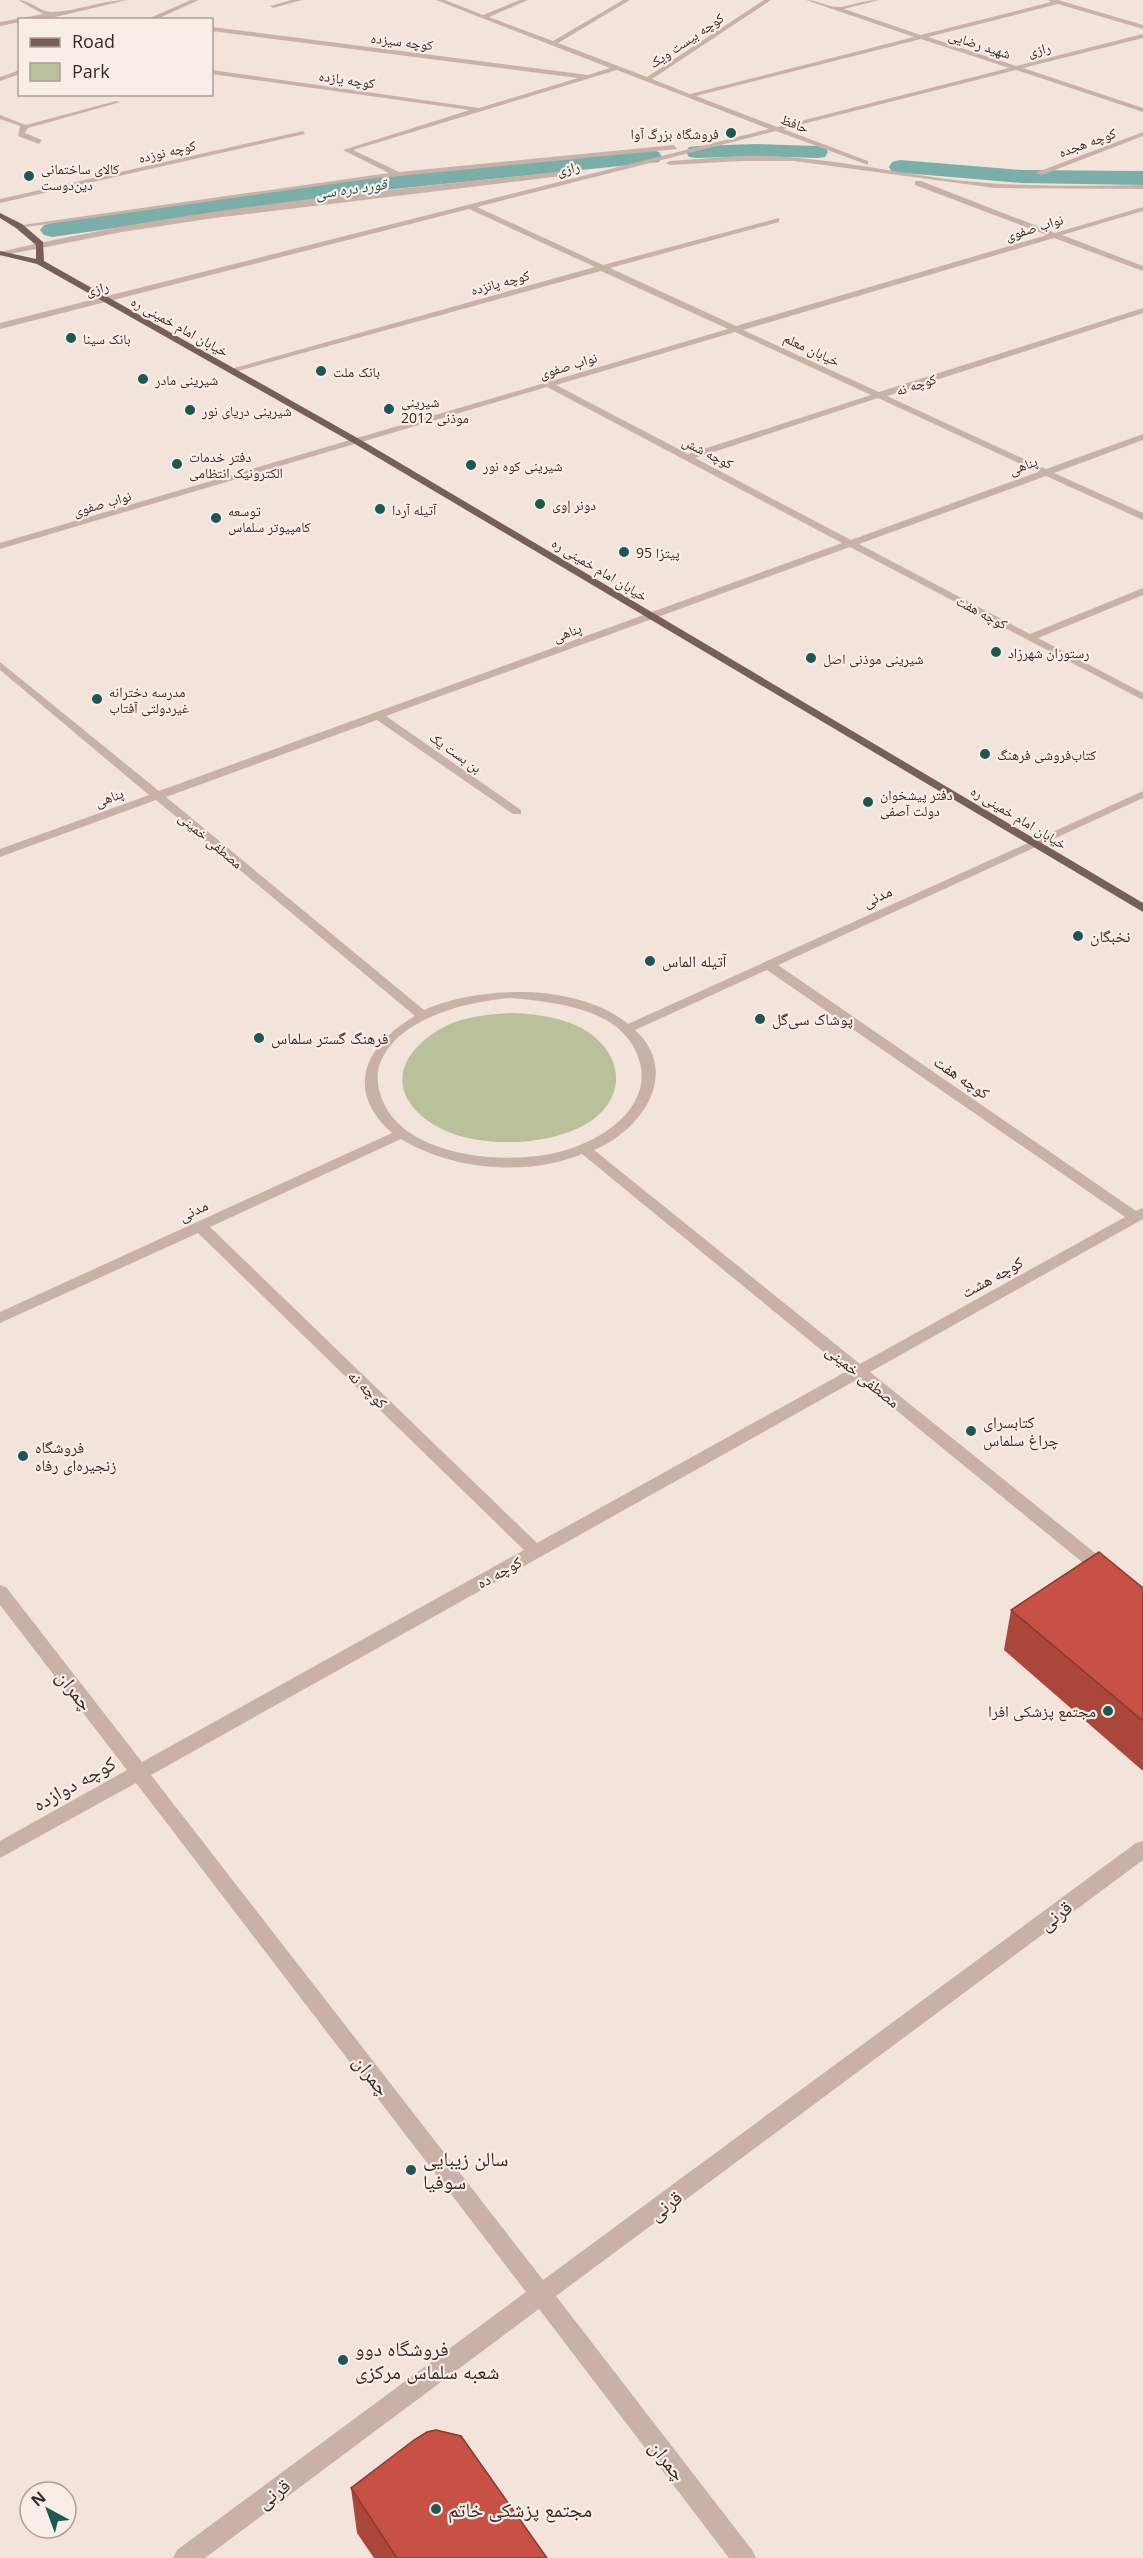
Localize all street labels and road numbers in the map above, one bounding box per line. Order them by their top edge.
street label: کوچه بیست ویک [645,8,727,72]
street label: شهید رضایی [947,25,1013,63]
street label: کوچه سیزده [370,28,434,54]
street label: رازی [1026,37,1052,61]
street label: کوچه یازده [318,66,376,92]
street label: حافظ [778,109,812,137]
street label: کوچه هجده [1056,123,1119,161]
street label: کوچه نوزده [136,135,198,167]
street label: رازی [555,156,581,180]
street label: نواب صفوی [1003,209,1066,245]
street label: کوچه پانزده [468,265,532,299]
street label: رازی [84,276,110,300]
street label: خیابان امام خمینی ره [127,291,232,362]
street label: خیابان معلم [780,328,843,371]
street label: نواب صفوی [537,347,600,383]
street label: کوچه نه [893,369,939,399]
street label: کوچه شش [679,431,737,473]
street label: پناهی [1006,451,1040,479]
street label: نواب صفوی [71,486,134,520]
street label: خیابان امام خمینی ره [548,533,652,606]
street label: کوچه هفت [953,591,1011,633]
street label: پناهی [550,618,584,646]
street label: بن بست یک [426,727,486,777]
street label: خیابان امام خمینی ره [967,781,1071,854]
street label: پناهی [92,783,126,811]
street label: مصطفی خمینی [175,808,247,872]
street label: مدنی [859,880,895,912]
street label: کوچه هفت [930,1050,995,1104]
street label: مدنی [175,1194,211,1226]
street label: کوچه هشت [957,1251,1027,1303]
street label: مصطفی خمینی [821,1339,905,1413]
street label: کوچه نه [343,1365,393,1414]
street label: کوچه ده [472,1550,526,1593]
street label: چمران [50,1664,100,1716]
street label: کوچه دوازده [28,1749,120,1817]
street label: قرنی [1033,1893,1077,1937]
street label: چمران [347,2049,397,2101]
street label: قرنی [643,2183,687,2227]
street label: چمران [643,2434,693,2486]
street label: قرنی [251,2472,295,2514]

